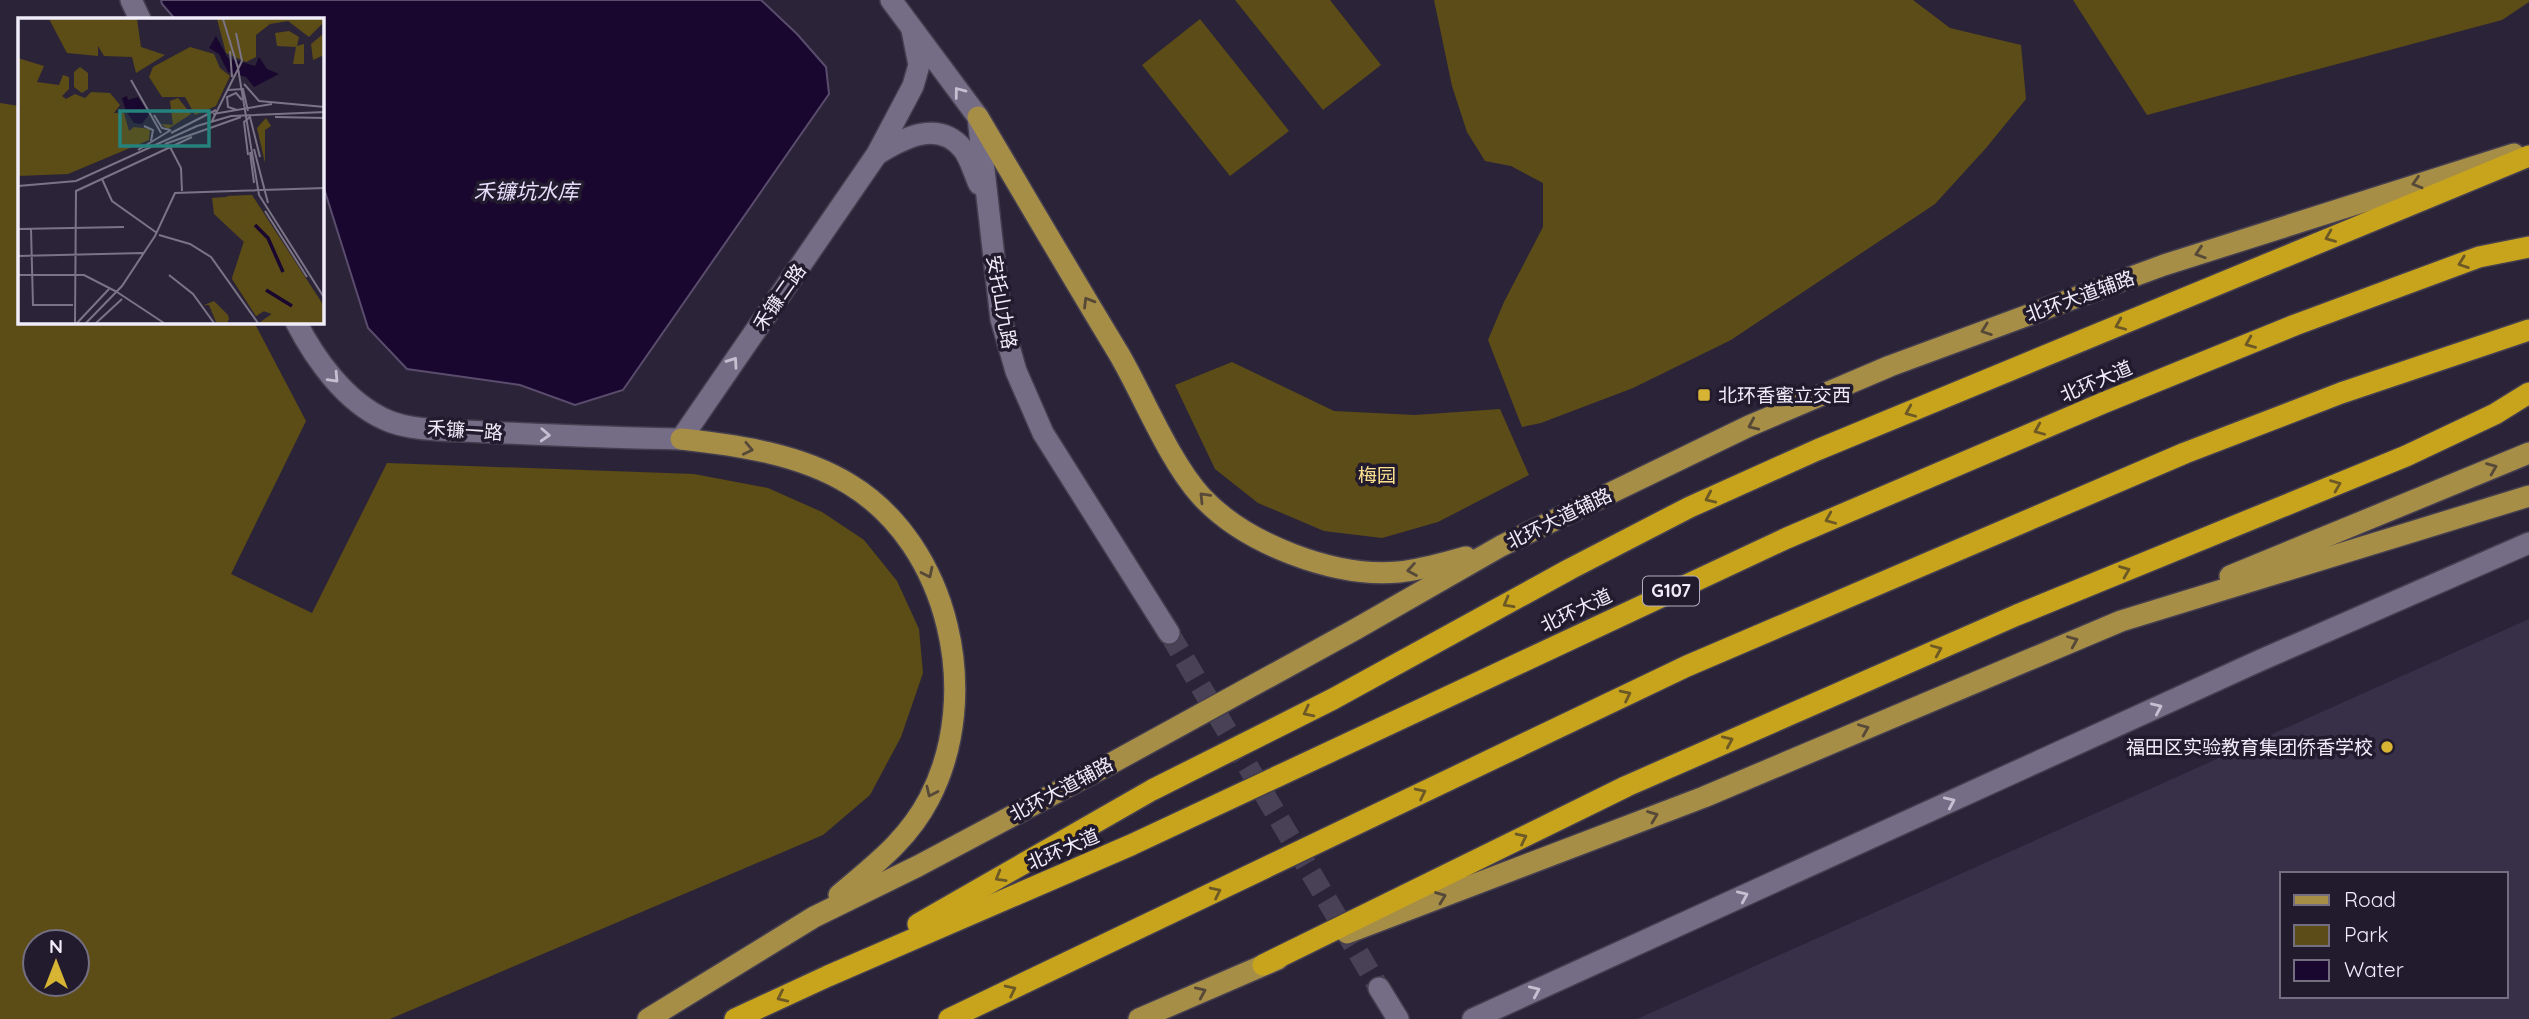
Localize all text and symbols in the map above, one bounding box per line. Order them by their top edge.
inset map [18,18,324,324]
one-way arrow [954,87,967,100]
one-way arrow [2411,175,2423,190]
water label: 禾镰坑水库 [474,178,581,204]
one-way arrow [2325,229,2337,243]
one-way arrow [2195,245,2207,259]
street label: 安托山九路 [982,253,1022,351]
one-way arrow [2457,255,2469,269]
street label: 禾镰二路 [747,259,811,335]
street label: 北环大道辅路 [2022,265,2138,327]
one-way arrow [1083,297,1096,310]
one-way arrow [2114,316,2126,330]
one-way arrow [1981,322,1993,336]
one-way arrow [2245,335,2257,349]
street label: 北环大道 [2056,355,2136,407]
one-way arrow [725,357,738,370]
one-way arrow [325,370,338,383]
place label: 北环香蜜立交西 [1718,383,1851,407]
marker: 北环香蜜立交西 [1696,387,1712,403]
one-way arrow [1904,403,1916,417]
street label: 禾镰一路 [426,415,504,445]
one-way arrow [1748,417,1760,431]
one-way arrow [2034,421,2046,435]
one-way arrow [540,427,551,442]
one-way arrow [742,441,754,456]
one-way arrow [2485,462,2497,476]
park label: 梅园 [1358,463,1396,487]
one-way arrow [2329,479,2341,493]
street label: 北环大道辅路 [1503,482,1615,554]
one-way arrow [1705,490,1717,504]
one-way arrow [1200,492,1213,505]
one-way arrow [1825,511,1838,525]
one-way arrow [1406,562,1418,577]
one-way arrow [2118,565,2131,579]
one-way arrow [919,566,933,578]
road number: G107 [1643,576,1699,606]
street label: 北环大道 [1536,583,1616,637]
one-way arrow [1503,595,1515,608]
one-way arrow [2066,635,2079,649]
one-way arrow [1929,644,1942,658]
one-way arrow [1619,690,1631,704]
one-way arrow [2149,702,2162,716]
one-way arrow [1303,703,1315,717]
one-way arrow [1857,723,1869,737]
one-way arrow [1721,735,1733,749]
place label: 福田区实验教育集团侨香学校 [2126,735,2373,759]
marker: 福田区实验教育集团侨香学校 [2379,739,2395,755]
street label: 北环大道辅路 [1005,752,1117,826]
one-way arrow [925,785,939,797]
one-way arrow [1414,788,1426,802]
one-way arrow [1942,796,1955,810]
one-way arrow [1647,810,1659,824]
street label: 北环大道 [1023,823,1103,875]
one-way arrow [1515,832,1527,846]
one-way arrow [995,869,1007,882]
legend [2280,872,2508,998]
one-way arrow [1209,886,1221,900]
text: Road [2344,886,2396,912]
one-way arrow [1735,890,1748,904]
one-way arrow [1434,891,1446,905]
text: Park [2344,921,2388,947]
north arrow [21,928,91,998]
text: N [49,934,63,958]
text: Water [2344,956,2404,982]
one-way arrow [1004,984,1016,998]
one-way arrow [1528,985,1541,999]
one-way arrow [1194,986,1206,1000]
one-way arrow [776,989,789,1003]

